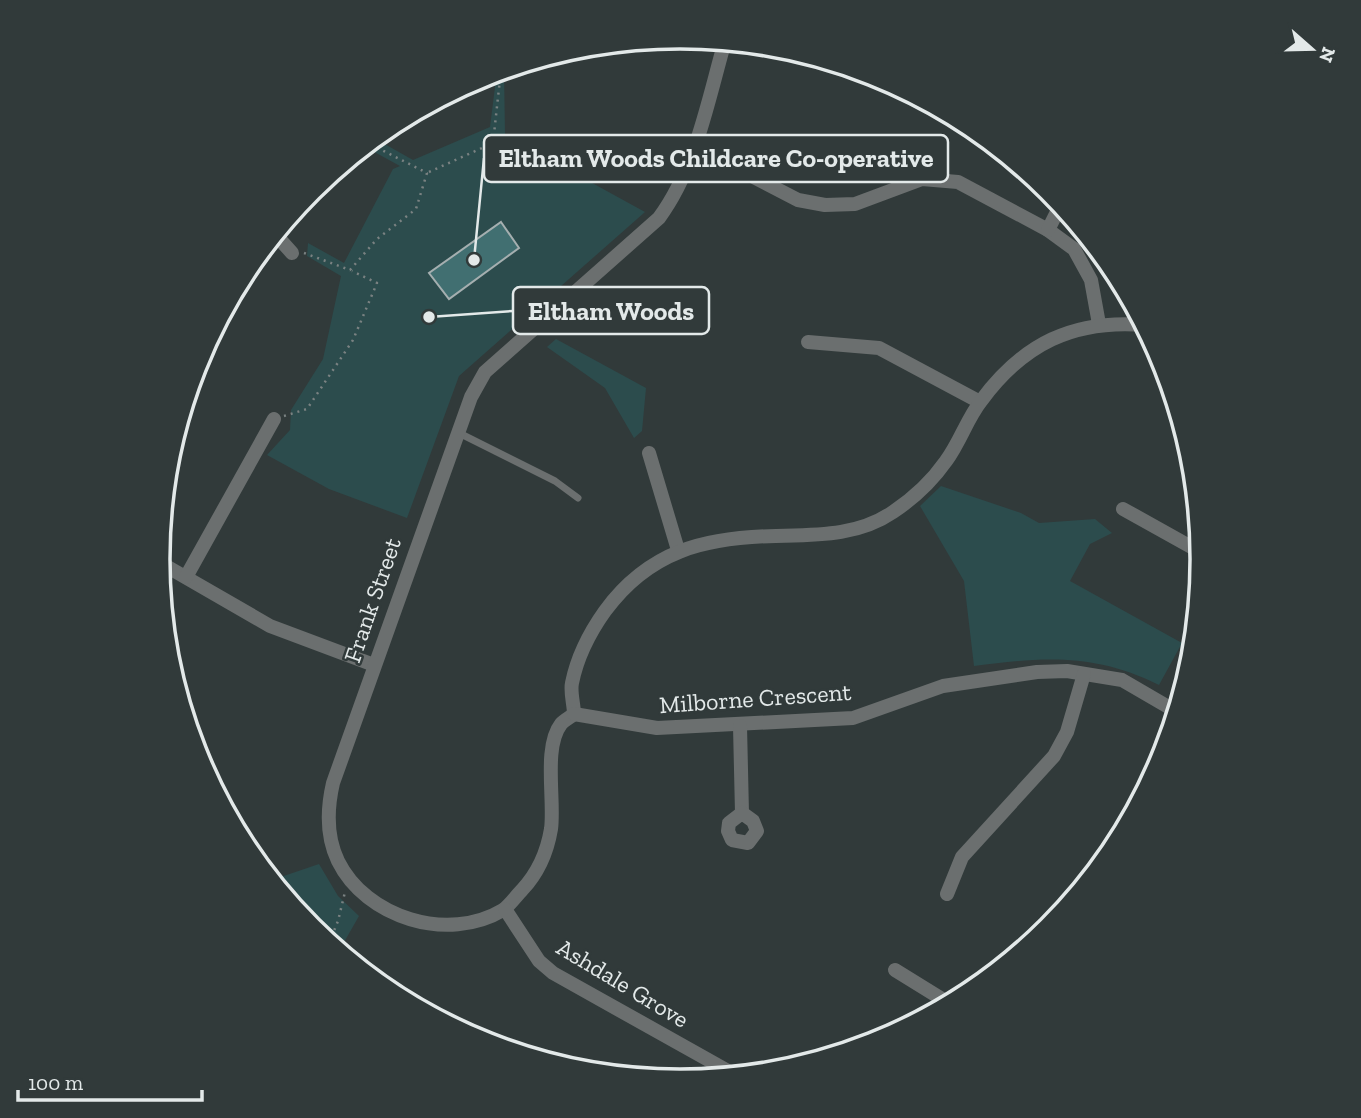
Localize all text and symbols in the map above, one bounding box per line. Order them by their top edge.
north arrow [1277,14,1347,84]
text: N [1314,44,1341,65]
callout: Eltham Woods Childcare Co-operative [484,135,948,182]
text: Eltham Woods Childcare Co-operative [498,142,934,174]
callout: Eltham Woods [513,287,709,334]
text: Eltham Woods [528,295,694,327]
street label: Frank Street [337,534,407,666]
street label: Milborne Crescent [658,677,852,719]
street label: Ashdale Grove [552,932,694,1034]
scale bar [18,1058,201,1102]
text: 100 m [28,1070,83,1095]

